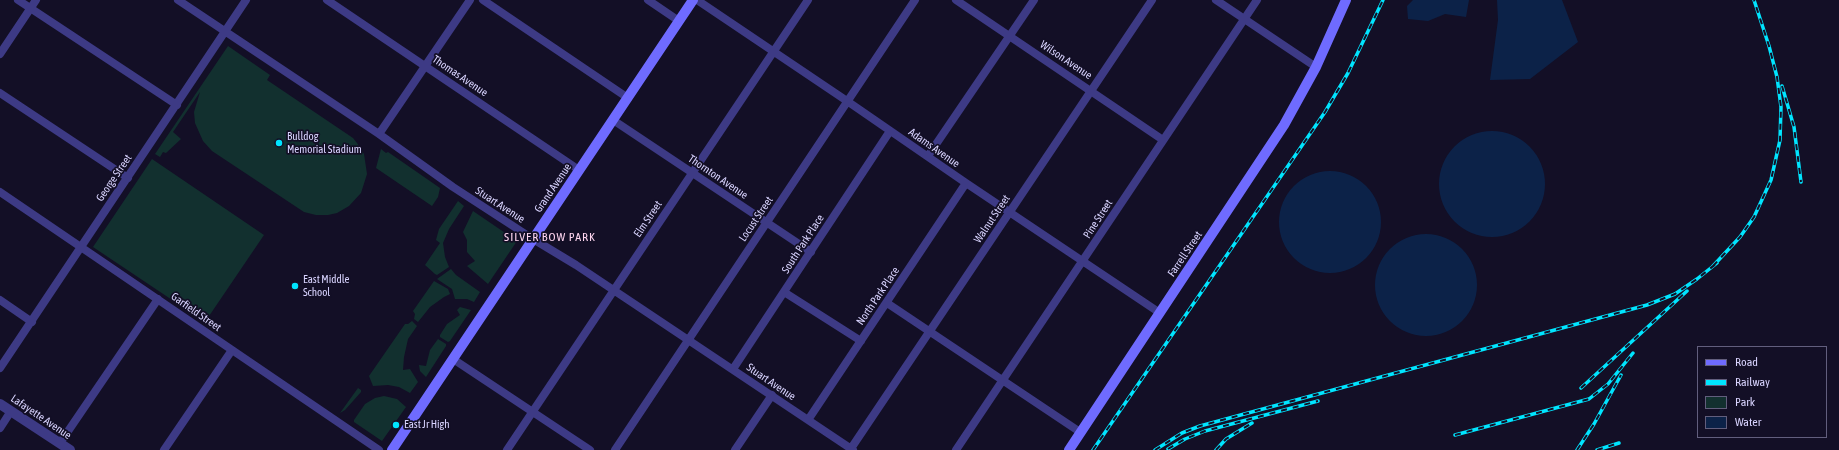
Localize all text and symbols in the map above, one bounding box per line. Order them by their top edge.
street label: Wilson Avenue [1038,38,1094,82]
street label: Thomas Avenue [430,53,490,99]
street label: Adams Avenue [906,126,962,170]
place label: Bulldog Memorial Stadium [287,130,362,156]
marker: Bulldog Memorial Stadium [274,138,284,148]
street label: George Street [93,152,135,204]
street label: Thornton Avenue [686,152,750,202]
street label: Grand Avenue [532,161,574,215]
street label: Stuart Avenue [473,184,527,226]
street label: Walnut Street [971,192,1013,246]
street label: Locust Street [736,194,776,244]
street label: Pine Street [1081,197,1115,241]
street label: Elm Street [631,198,665,240]
street label: South Park Place [779,212,827,276]
street label: Farrell Street [1165,229,1205,279]
district label: SILVER BOW PARK [504,230,596,244]
street label: North Park Place [854,264,902,328]
place label: East Middle School [303,273,349,299]
marker: East Middle School [290,281,300,291]
street label: Garfield Street [168,290,224,334]
legend [1697,346,1827,438]
text: Road [1735,355,1758,369]
street label: Stuart Avenue [744,361,798,403]
text: Railway [1735,375,1770,389]
street label: Lafayette Avenue [8,392,74,442]
text: Park [1735,395,1755,409]
text: Water [1735,415,1761,429]
place label: East Jr High [404,418,450,432]
marker: East Jr High [391,420,401,430]

